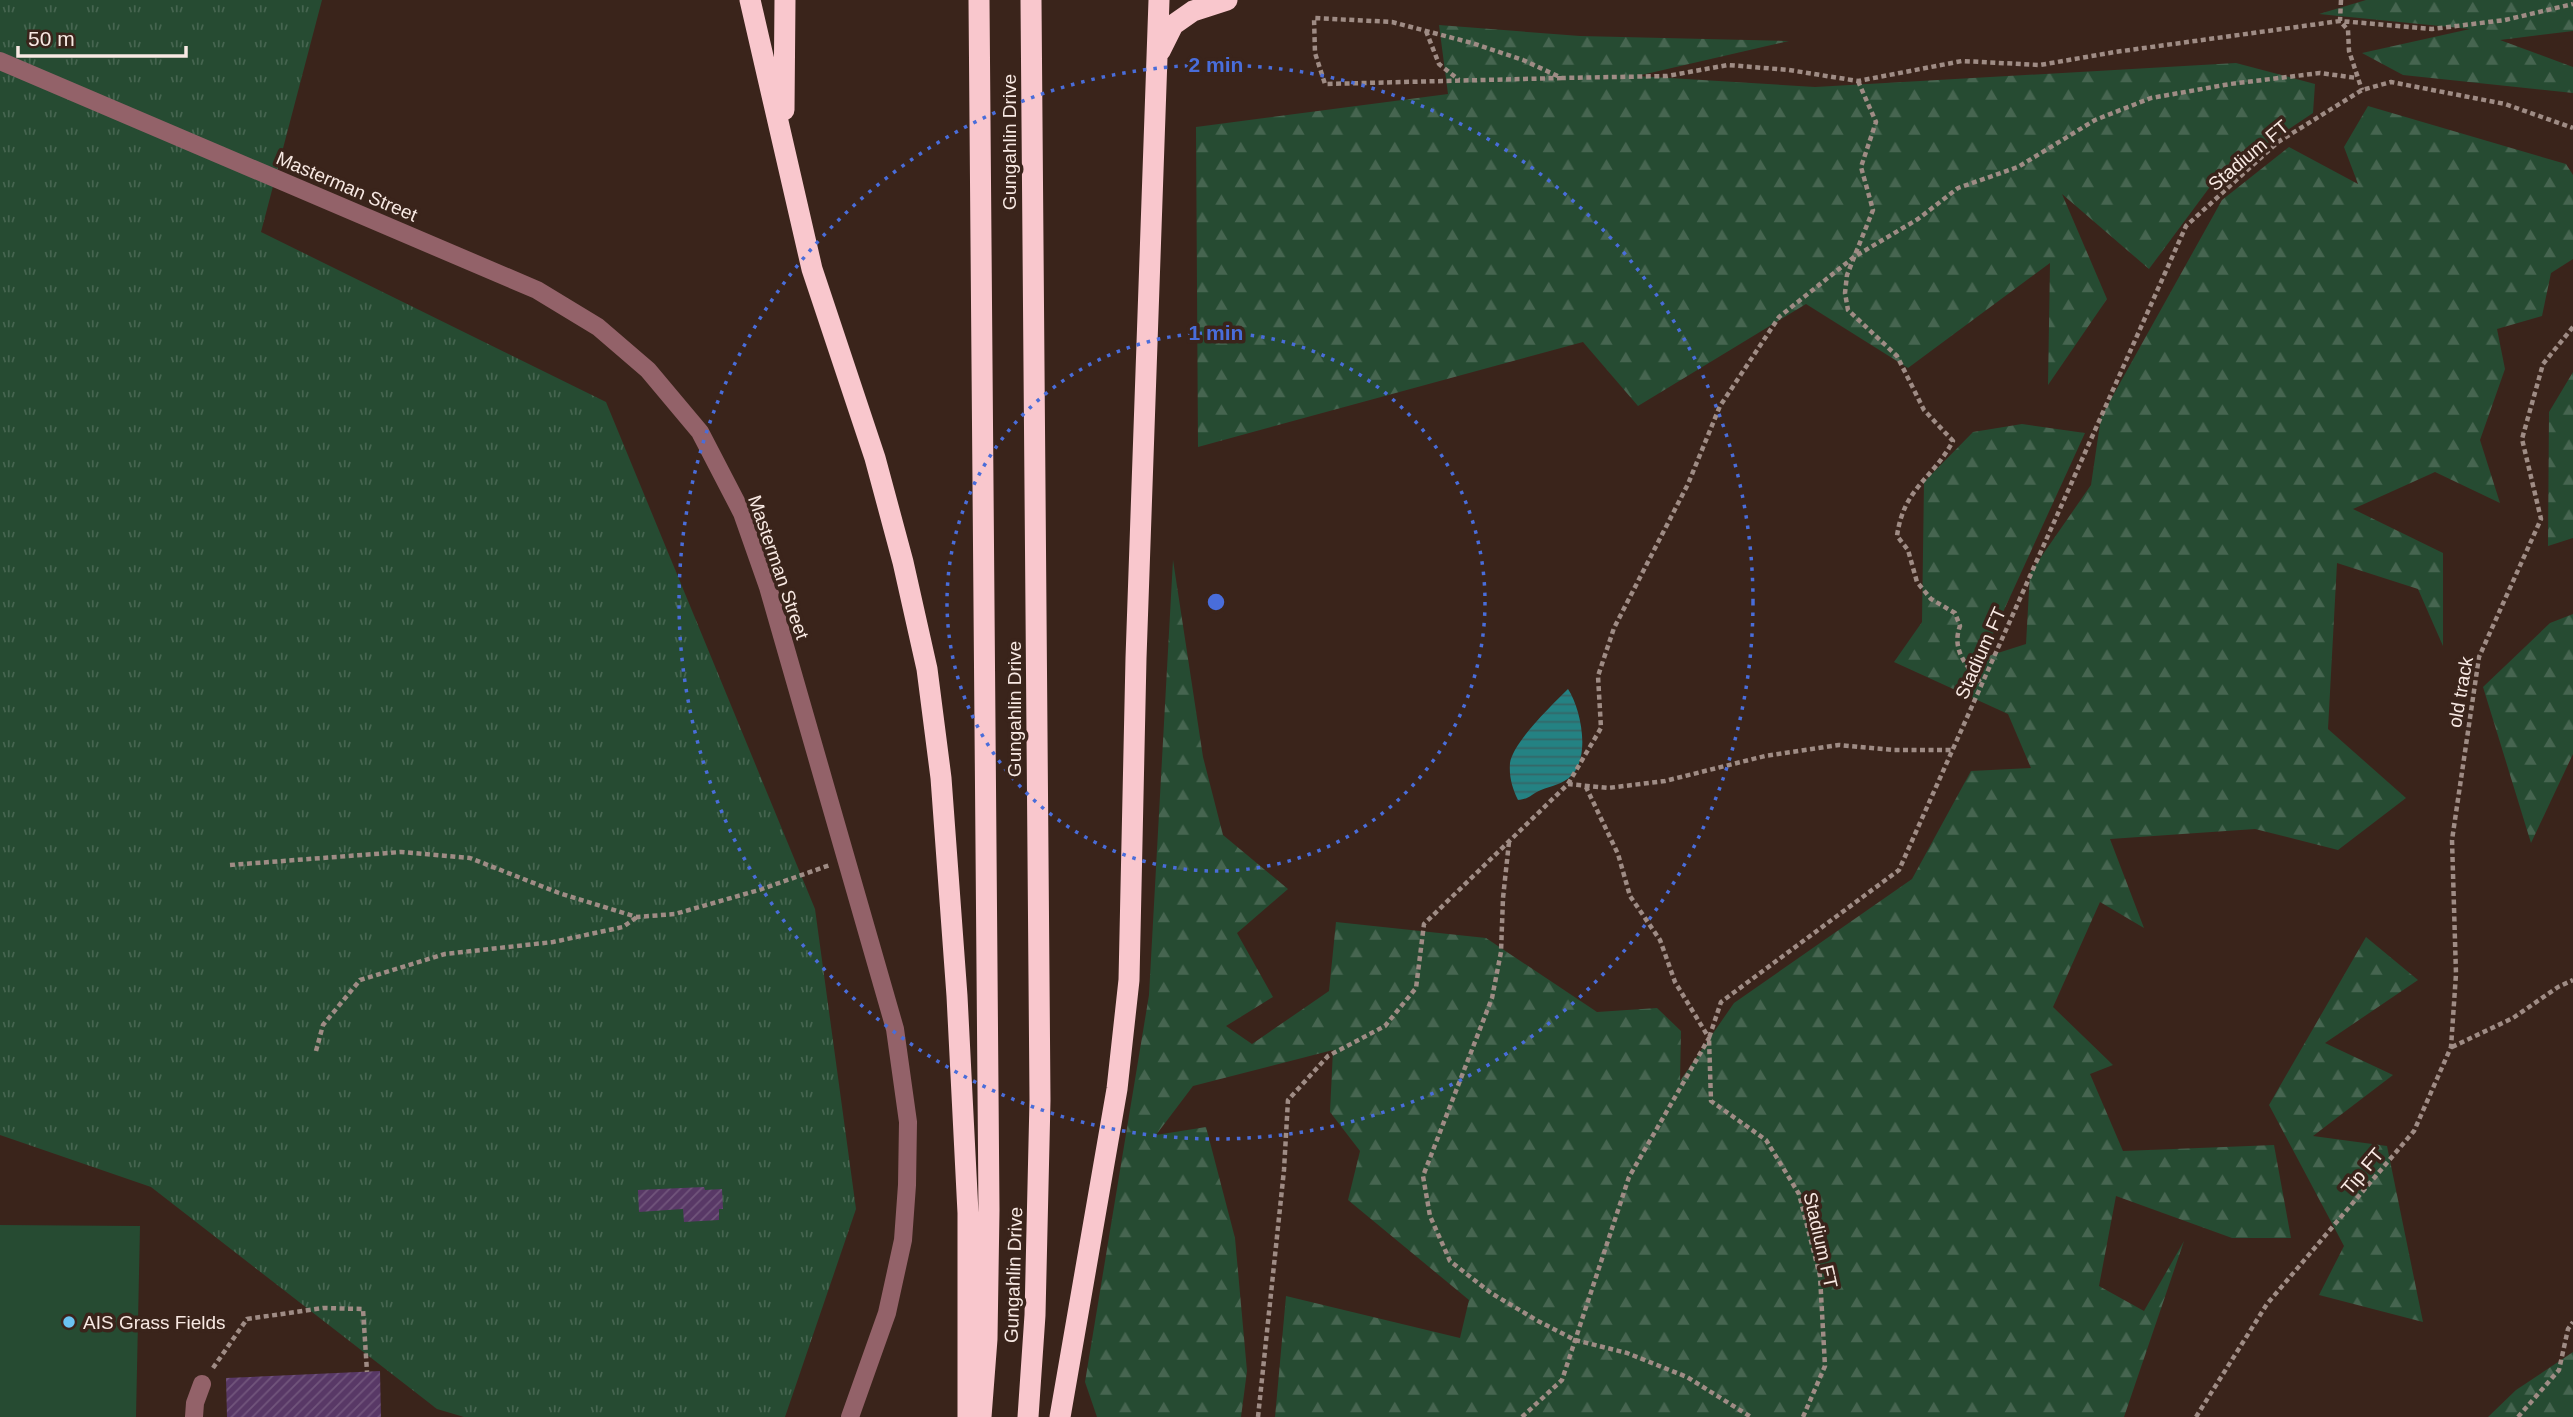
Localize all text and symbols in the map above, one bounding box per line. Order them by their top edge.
scale bar [18,14,186,58]
text: 50 m [28,27,75,50]
text: 2 min [1189,53,1243,76]
street label: Gungahlin Drive [999,74,1020,210]
street label: Stadium FT [2204,116,2293,195]
street label: Masterman Street [273,147,421,226]
text: 1 min [1189,321,1243,344]
street label: Masterman Street [744,492,813,643]
centre of rings [1204,590,1228,614]
street label: Stadium FT [1951,604,2010,702]
street label: Gungahlin Drive [1004,641,1025,777]
street label: old track [2444,654,2477,729]
street label: Tip FT [2337,1144,2388,1199]
street label: Stadium FT [1799,1190,1842,1291]
street label: Gungahlin Drive [1001,1207,1026,1343]
place label: AIS Grass Fields [83,1312,226,1333]
marker: AIS Grass Fields [61,1314,77,1330]

